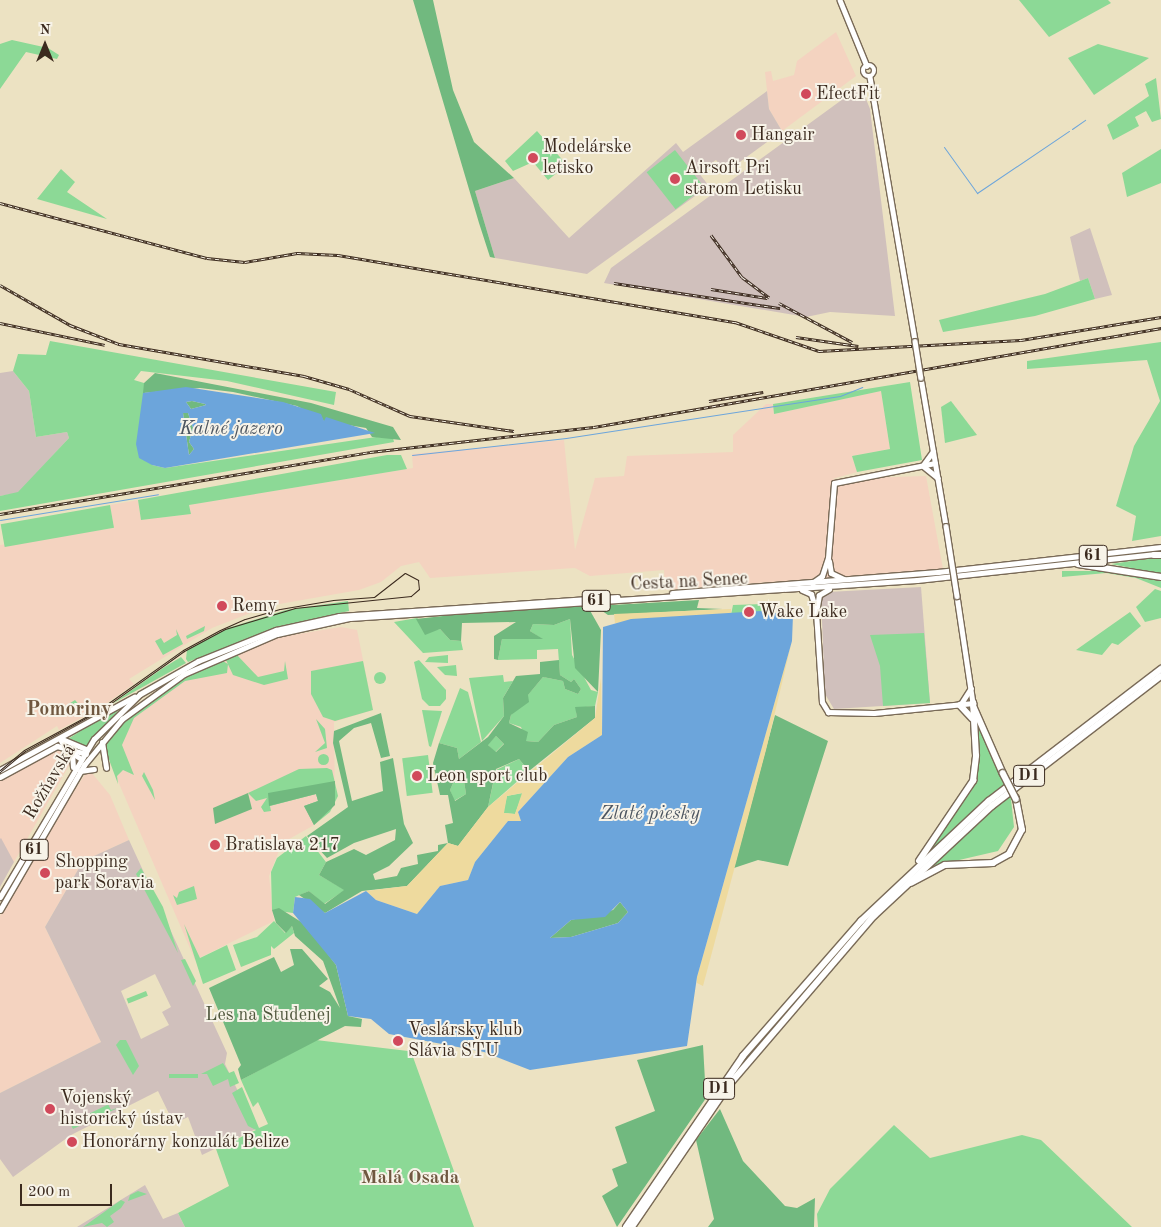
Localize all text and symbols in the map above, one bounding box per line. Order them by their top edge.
north arrow [20,20,70,70]
text: N [40,23,50,37]
place label: EfectFit [816,83,880,105]
marker: EfectFit [800,88,812,100]
place label: Hangair [751,124,815,146]
marker: Hangair [735,129,747,141]
place label: Modelárske letisko [543,137,631,180]
marker: Modelárske letisko [527,152,539,164]
place label: Airsoft Pri starom Letisku [685,158,802,200]
marker: Airsoft Pri starom Letisku [669,173,681,185]
water label: Kalné jazero [179,419,283,441]
road number: 61 [1078,542,1108,570]
street label: Cesta na Senec [630,568,748,596]
road number: 61 [581,588,611,614]
place label: Remy [232,595,277,617]
marker: Remy [216,600,228,612]
place label: Wake Lake [759,601,847,623]
marker: Wake Lake [743,606,755,618]
district label: Pomoriny [26,698,112,722]
street label: Rožňavská [19,741,81,823]
road number: D1 [1013,762,1045,789]
place label: Leon sport club [427,765,547,787]
marker: Leon sport club [411,770,423,782]
water label: Zlaté piesky [600,804,700,826]
place label: Bratislava 217 [225,834,340,856]
road number: 61 [19,836,49,864]
marker: Bratislava 217 [209,839,221,851]
place label: Shopping park Soravia [55,852,154,894]
marker: Shopping park Soravia [39,867,51,879]
park label: Les na Studenej [205,1004,331,1026]
place label: Veslársky klub Slávia STU [408,1020,522,1062]
marker: Veslársky klub Slávia STU [392,1035,404,1047]
road number: D1 [703,1076,735,1102]
place label: Vojenský historický ústav [60,1088,183,1130]
marker: Vojenský historický ústav [44,1103,56,1115]
place label: Honorárny konzulát Belize [82,1131,289,1153]
marker: Honorárny konzulát Belize [66,1136,78,1148]
district label: Malá Osada [361,1168,459,1190]
scale bar [22,1174,115,1206]
text: 200 m [28,1185,70,1200]

